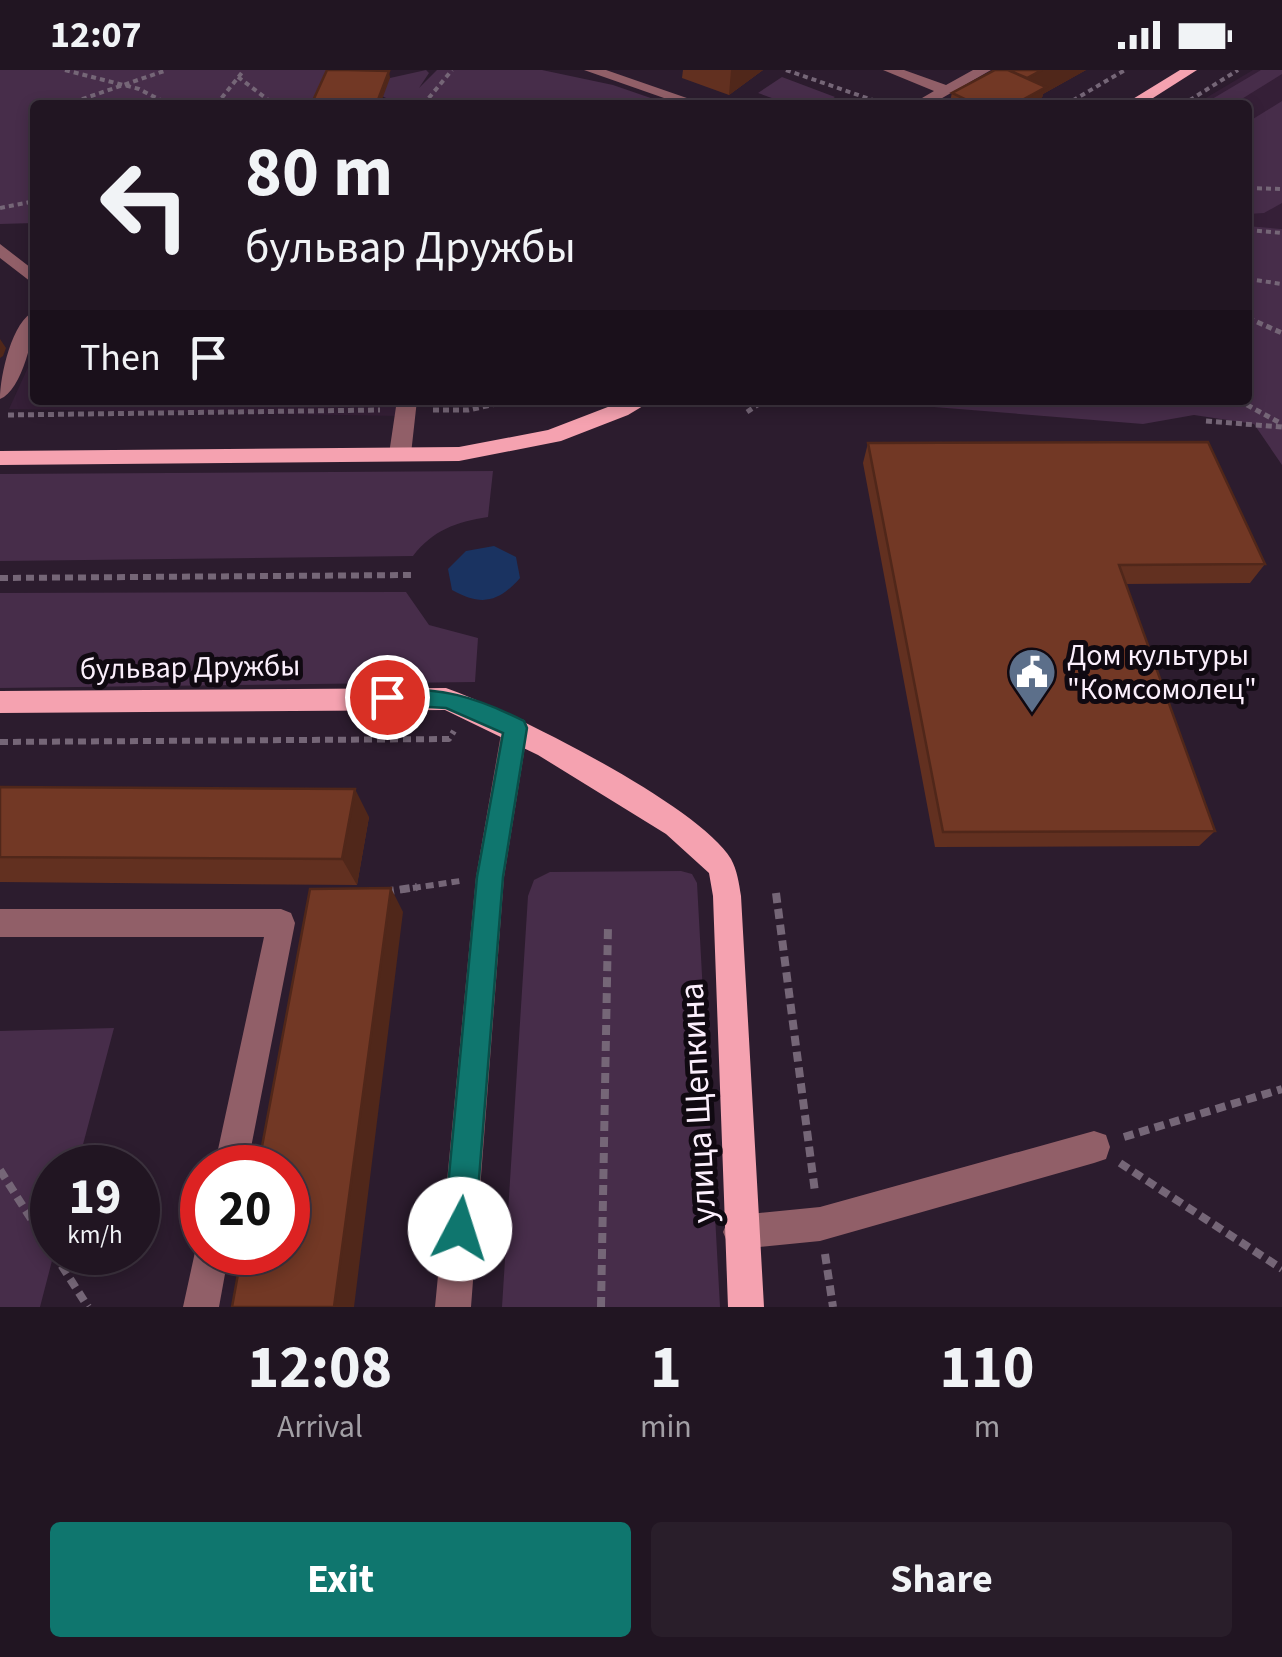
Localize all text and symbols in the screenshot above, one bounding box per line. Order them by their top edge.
text: 12:07 [50,8,142,62]
text: 80 m [245,123,393,223]
icon: left [80,140,210,270]
text: бульвар Дружбы [245,216,576,280]
icon: arrive [181,330,236,385]
text: Then [80,331,161,385]
place label: Дом культуры "Комсомолец" [1067,634,1257,711]
street label: бульвар Дружбы [79,644,301,691]
public building icon: Дом культуры "Комсомолец" [1006,646,1058,714]
pin [345,655,430,740]
icon: arrive [360,670,415,725]
street label: улица Щепкина [667,981,729,1225]
speed limit sign: 20 [180,1145,310,1275]
text: 19 [69,1162,121,1233]
position arrow [408,1177,512,1281]
text: km/h [67,1217,123,1253]
text: 12:08 [248,1326,392,1411]
text: 1 [650,1326,682,1411]
text: 110 [939,1326,1034,1411]
text: Arrival [277,1404,363,1450]
text: min [640,1404,692,1450]
text: m [974,1404,1000,1450]
button: Exit [50,1522,631,1637]
button: Share [651,1522,1232,1637]

